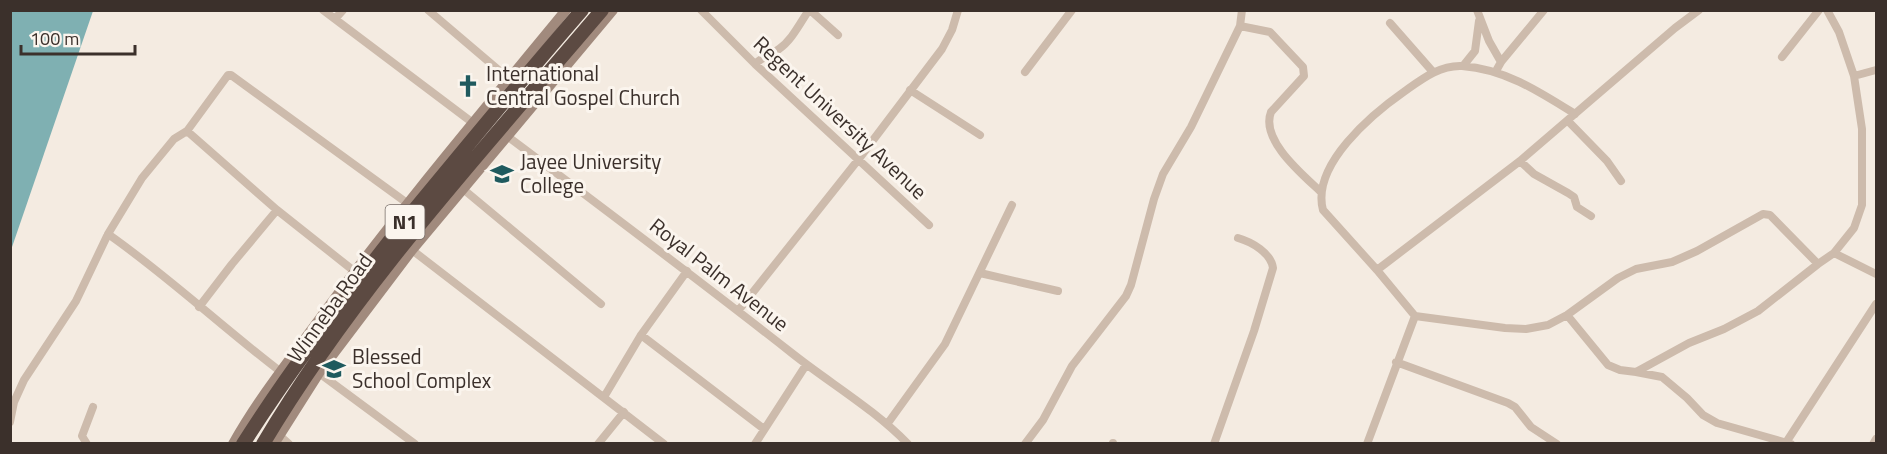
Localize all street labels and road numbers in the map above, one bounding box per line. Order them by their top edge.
street label: Regent University Avenue [747,28,935,206]
road number: N1 [386,205,424,239]
street label: Royal Palm Avenue [643,210,796,339]
street label: Winneba Road [279,246,380,369]

